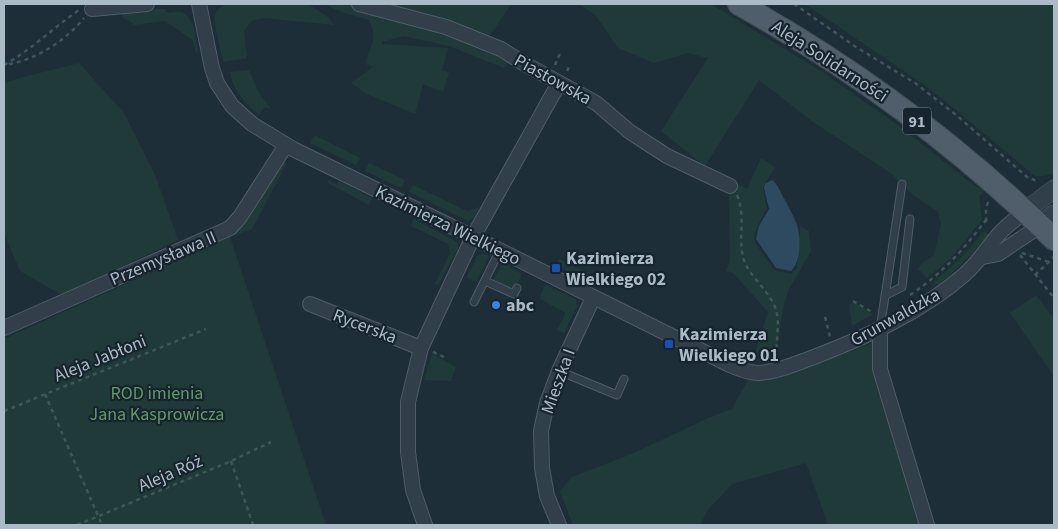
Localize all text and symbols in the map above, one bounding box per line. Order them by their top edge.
street label: Aleja Solidarności [767,14,893,108]
street label: Piastowska [510,48,596,111]
road number: 91 [903,108,931,134]
street label: Kazimierza Wielkiego [371,179,525,271]
street label: Przemysława II [106,225,220,292]
place label: Kazimierza Wielkiego 02 [566,246,666,292]
marker: Kazimierza Wielkiego 02 [550,262,562,274]
street label: Grunwaldzka [846,283,945,352]
place label: abc [506,293,535,318]
marker: abc [490,299,502,311]
street label: Rycerska [329,303,401,350]
place label: Kazimierza Wielkiego 01 [679,322,779,368]
street label: Aleja Jabłoni [50,329,150,388]
marker: Kazimierza Wielkiego 01 [663,338,675,350]
street label: Mieszka I [535,345,582,417]
park label: ROD imienia Jana Kasprowicza [90,381,224,427]
street label: Aleja Róż [134,449,207,498]

